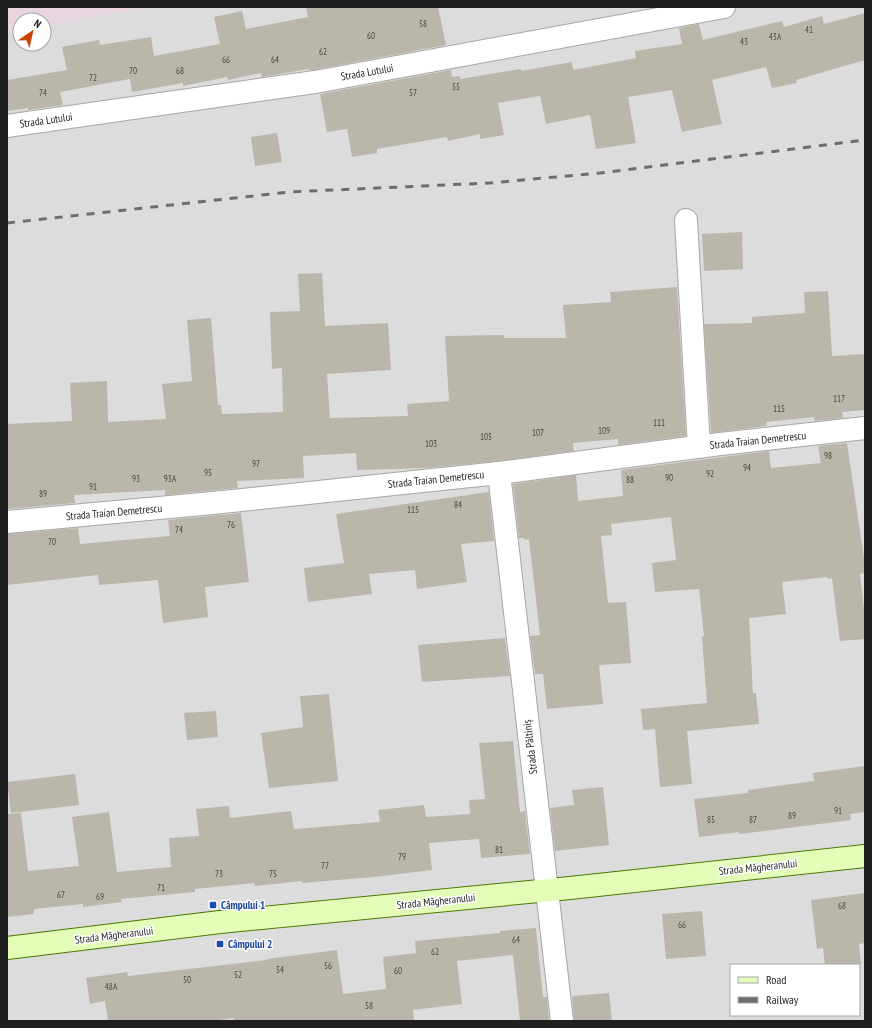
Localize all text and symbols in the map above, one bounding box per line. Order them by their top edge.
north arrow [12,12,52,52]
text: N [31,16,44,31]
house number: 58 [419,18,427,29]
house number: 41 [805,24,813,35]
house number: 60 [367,30,375,41]
house number: 43A [769,31,782,42]
house number: 43 [740,36,748,47]
house number: 62 [319,46,327,57]
house number: 66 [222,54,230,65]
house number: 64 [271,54,279,65]
street label: Strada Lutului [340,60,394,84]
house number: 70 [129,65,137,76]
house number: 68 [176,65,184,76]
house number: 72 [89,72,97,83]
house number: 55 [452,81,460,92]
house number: 74 [39,87,47,98]
house number: 57 [409,87,417,98]
street label: Strada Lutului [19,109,73,131]
house number: 117 [833,393,845,404]
house number: 115 [773,403,785,414]
house number: 111 [653,417,665,428]
house number: 109 [598,425,610,436]
house number: 107 [532,427,544,438]
street label: Strada Traian Demetrescu [709,428,807,452]
house number: 105 [480,431,492,442]
house number: 103 [425,438,437,449]
house number: 98 [824,450,832,461]
house number: 97 [252,458,260,469]
house number: 94 [743,462,751,473]
house number: 95 [204,467,212,478]
street label: Strada Traian Demetrescu [387,467,485,491]
house number: 92 [706,468,714,479]
house number: 90 [665,472,673,483]
house number: 93 [132,473,140,484]
house number: 93A [164,473,177,484]
house number: 88 [626,474,634,485]
house number: 91 [89,481,97,492]
house number: 89 [39,488,47,499]
house number: 84 [454,499,462,510]
street label: Strada Traian Demetrescu [65,501,163,523]
house number: 115 [407,504,419,515]
house number: 76 [227,519,235,530]
house number: 74 [175,524,183,535]
house number: 70 [48,536,56,547]
street label: Strada Păltiniș [520,719,540,775]
house number: 91 [834,805,842,816]
house number: 89 [788,810,796,821]
house number: 85 [707,814,715,825]
house number: 87 [749,814,757,825]
house number: 81 [495,844,503,855]
house number: 79 [398,851,406,862]
street label: Strada Măgheranului [718,856,798,878]
house number: 77 [321,860,329,871]
house number: 73 [215,868,223,879]
house number: 75 [269,868,277,879]
house number: 71 [157,882,165,893]
house number: 67 [57,889,65,900]
street label: Strada Măgheranului [396,890,476,912]
house number: 69 [96,891,104,902]
place label: Câmpului 1 [221,898,265,912]
marker: Câmpului 1 [208,900,218,910]
house number: 68 [838,900,846,911]
house number: 66 [678,919,686,930]
street label: Strada Măgheranului [74,923,154,947]
house number: 64 [512,934,520,945]
place label: Câmpului 2 [228,937,272,951]
marker: Câmpului 2 [215,939,225,949]
house number: 62 [431,946,439,957]
house number: 56 [324,960,332,971]
house number: 54 [276,964,284,975]
legend [730,964,860,1016]
house number: 60 [394,965,402,976]
house number: 52 [234,969,242,980]
text: Road [766,972,786,987]
house number: 50 [183,974,191,985]
house number: 48A [105,981,118,992]
text: Railway [766,992,799,1007]
house number: 58 [365,1000,373,1011]

